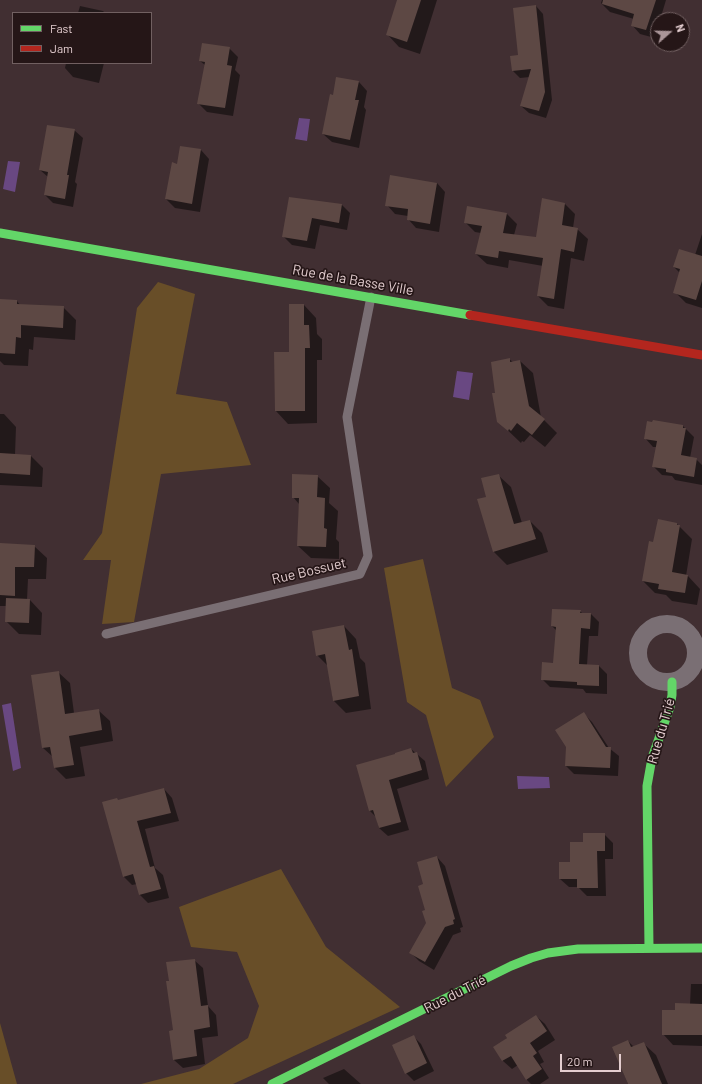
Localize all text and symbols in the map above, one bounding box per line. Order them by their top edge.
legend [12,12,152,64]
north arrow [650,12,690,52]
text: Fast [50,21,73,35]
text: N [673,22,688,34]
text: Jam [50,41,73,55]
street label: Rue de la Basse Ville [291,261,415,299]
street label: Rue Bossuet [270,554,348,588]
street label: Rue du Trié [644,696,678,766]
street label: Rue du Trié [421,971,489,1017]
scale bar [562,1046,623,1072]
text: 20 m [567,1054,593,1068]

